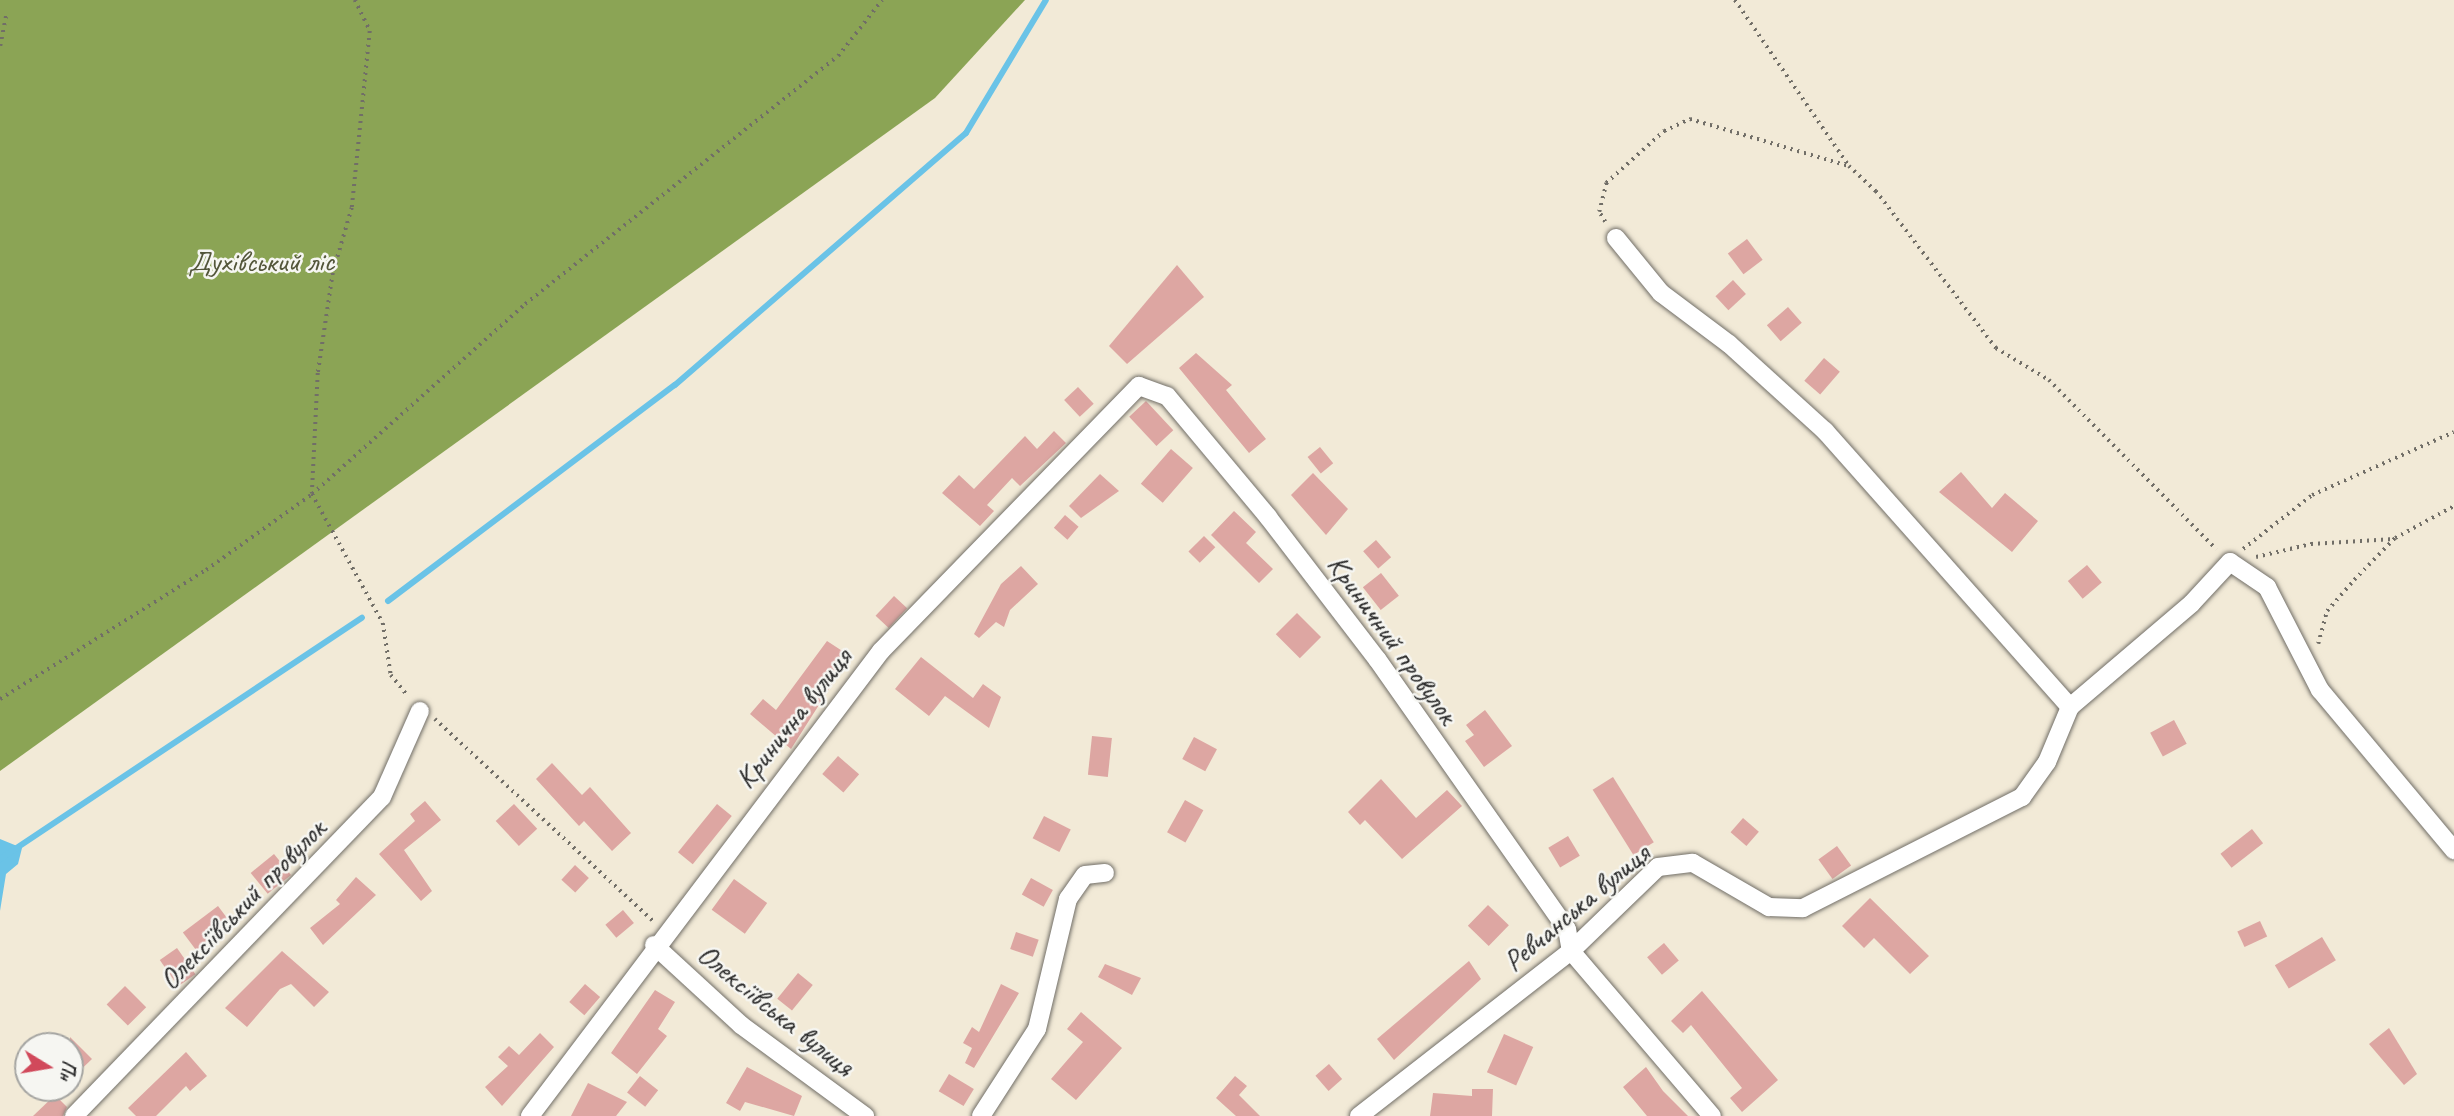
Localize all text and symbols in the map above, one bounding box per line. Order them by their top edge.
park label: Духівський ліс [188,243,334,279]
street label: Криничний провулок [1320,547,1466,731]
street label: Кринична вулиця [727,641,859,795]
street label: Олексіївський провулок [151,811,333,997]
street label: Ревчанська вулиця [1495,835,1657,979]
street label: Олексіївська вулиця [690,935,862,1085]
north arrow [14,1032,84,1102]
text: Пн [54,1059,81,1083]

